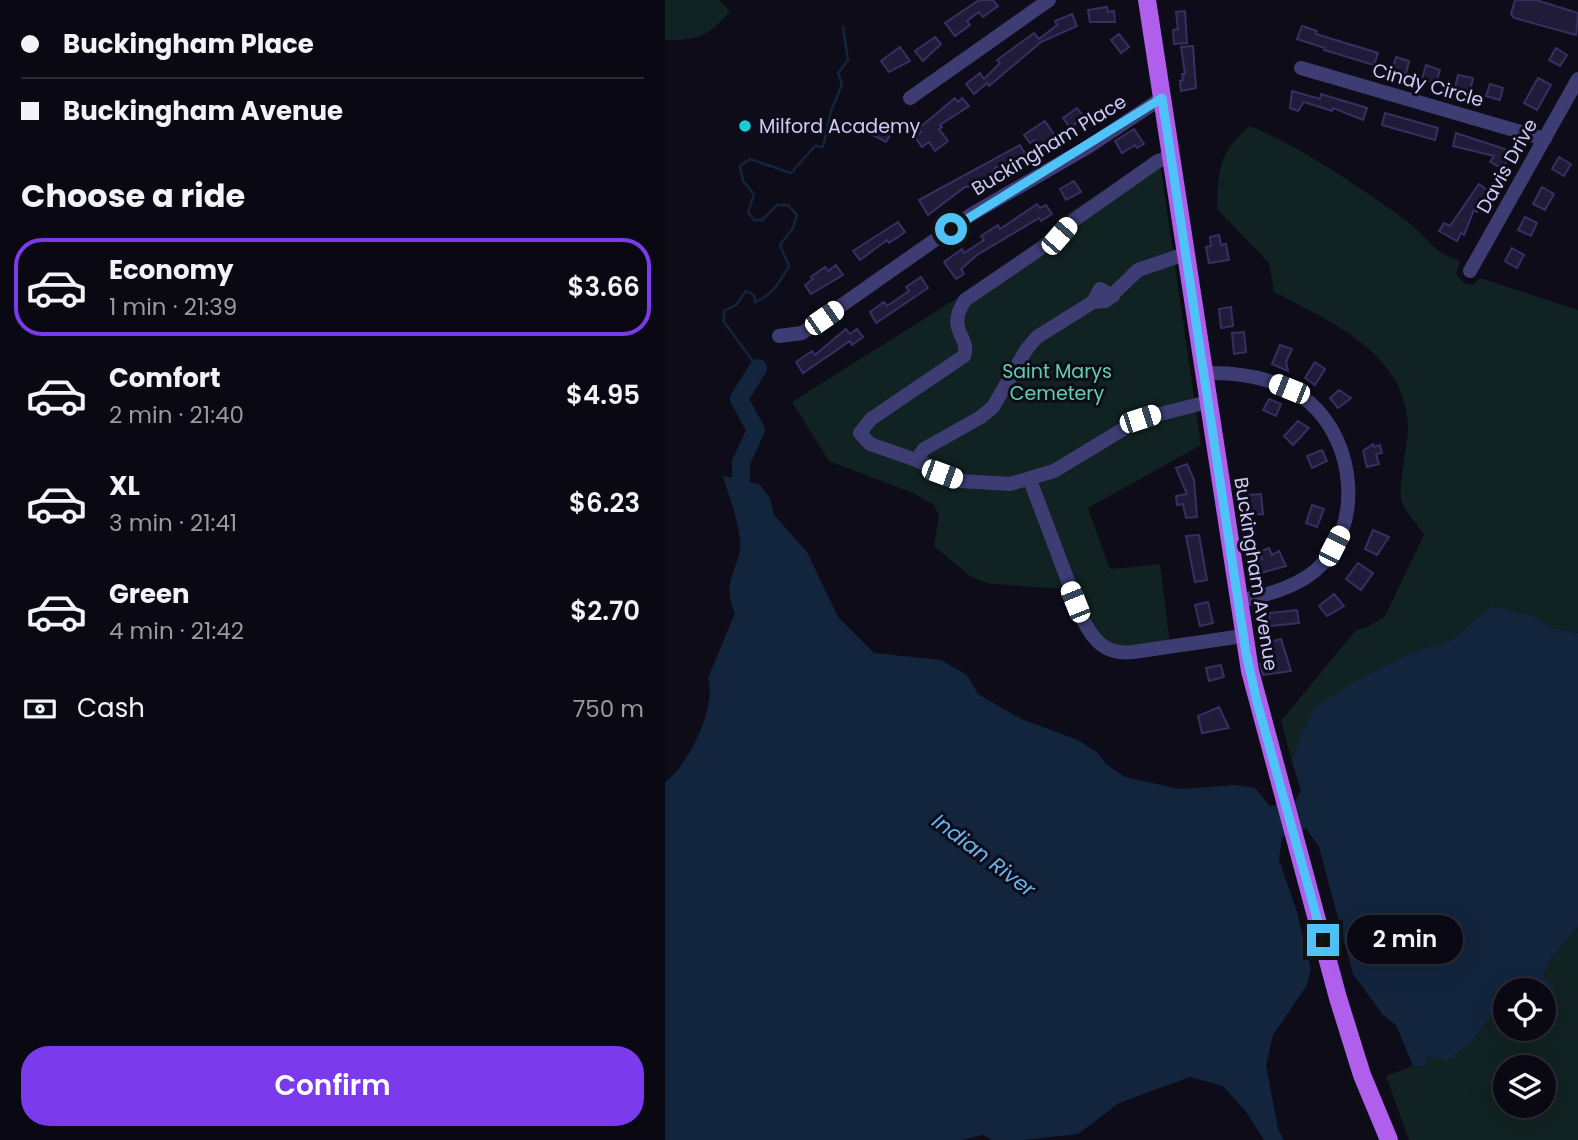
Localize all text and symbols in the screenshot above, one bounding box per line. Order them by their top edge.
text: Buckingham Place [63,26,314,62]
street label: Cindy Circle [1369,56,1487,114]
street label: Buckingham Place [966,88,1132,202]
text: Buckingham Avenue [63,93,343,129]
place label: Milford Academy [759,113,920,140]
street label: Davis Drive [1470,114,1544,218]
marker: Milford Academy [737,118,753,134]
text: Choose a ride [21,173,245,218]
route start [935,213,967,245]
car [1038,213,1081,259]
text: Economy [109,252,233,288]
icon: car [25,256,88,319]
text: $3.66 [567,269,640,305]
text: 1 min · 21:39 [109,291,237,323]
car [801,297,848,339]
park label: Saint Marys Cemetery [1002,358,1112,407]
text: Comfort [109,360,221,396]
icon: car [25,364,88,427]
car [1266,371,1313,407]
text: $4.95 [566,377,640,413]
text: 2 min · 21:40 [109,399,244,431]
car [1117,403,1164,435]
car [919,457,966,491]
text: XL [109,468,140,504]
icon: car [25,472,88,535]
street label: Buckingham Avenue [1227,475,1285,673]
text: $6.23 [569,485,640,521]
text: 3 min · 21:41 [109,507,237,539]
car [1316,523,1353,569]
text: Green [109,576,190,612]
car [1058,579,1093,625]
icon: car [25,580,88,643]
text: $2.70 [570,593,640,629]
text: 4 min · 21:42 [109,615,244,647]
icon: cash [21,690,59,728]
text: Cash [77,690,145,726]
text: 750 m [573,693,644,725]
water label: Indian River [926,807,1043,904]
callout: 2 min [1347,916,1463,964]
text: 2 min [1373,923,1437,955]
route end [1307,924,1339,956]
map controls [1493,978,1556,1118]
button: locate [1493,978,1556,1041]
button: Confirm [21,1046,644,1126]
button: layers [1493,1055,1556,1118]

